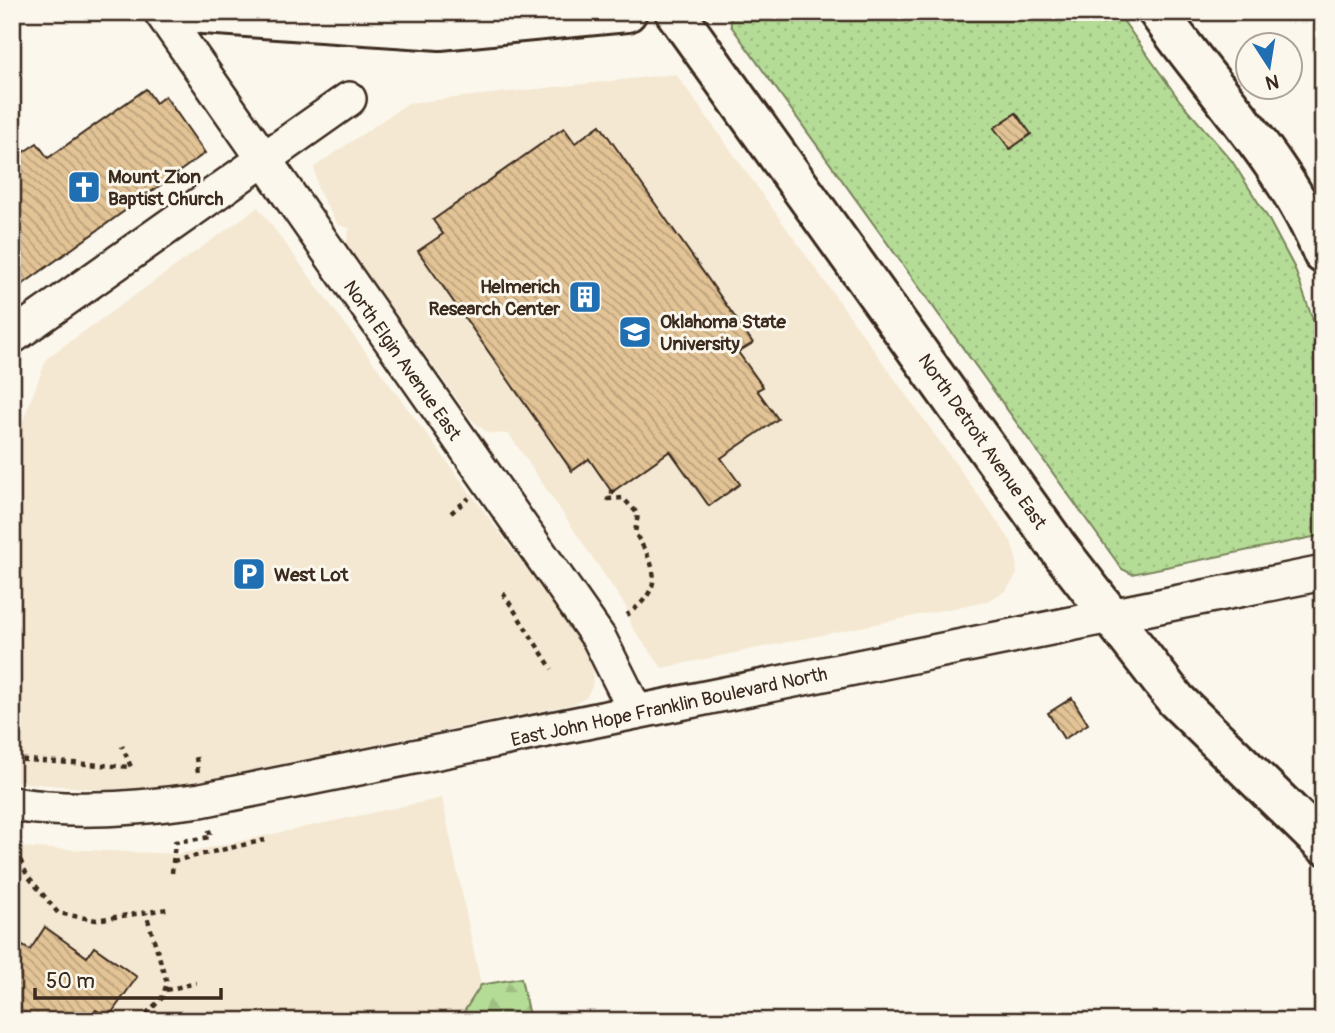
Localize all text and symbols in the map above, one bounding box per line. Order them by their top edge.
north arrow [1234,32,1304,102]
text: N [1263,69,1281,95]
place label: Mount Zion Baptist Church [108,165,223,211]
church icon: Mount Zion Baptist Church [65,168,103,206]
place label: Helmerich Research Center [428,275,560,321]
street label: North Elgin Avenue East [338,276,467,446]
building icon: Helmerich Research Center [566,278,604,316]
place label: Oklahoma State University [660,310,786,356]
school or university icon: Oklahoma State University [616,313,654,351]
street label: North Detroit Avenue East [913,349,1052,534]
parking icon: West Lot [230,555,268,593]
place label: West Lot [274,563,350,587]
street label: East John Hope Franklin Boulevard North [509,662,830,752]
scale bar [35,956,220,1000]
text: 50 m [46,968,95,995]

